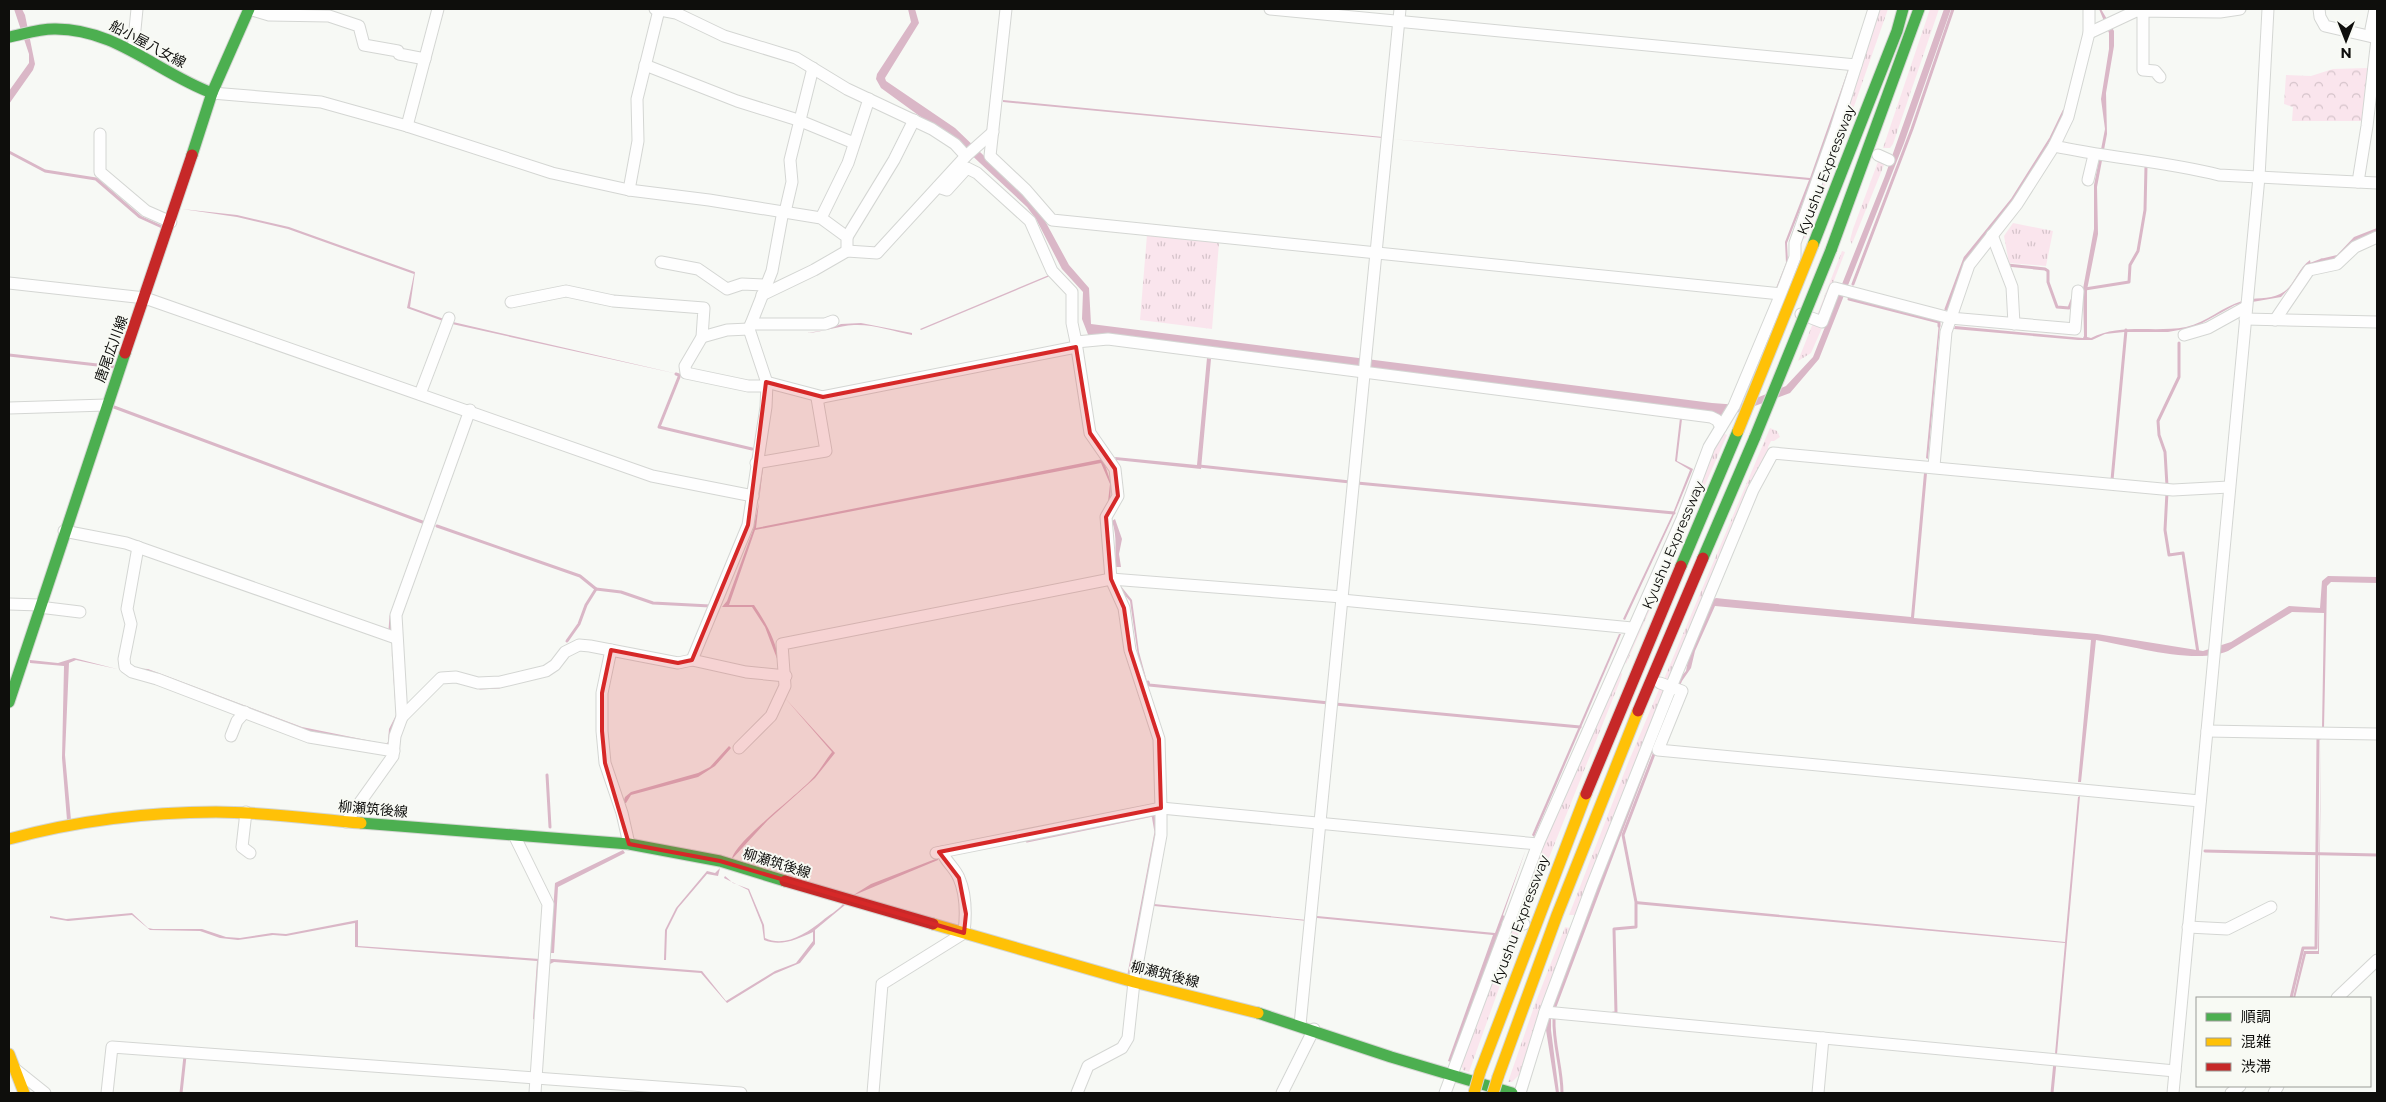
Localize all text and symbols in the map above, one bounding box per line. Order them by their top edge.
north arrow [2321,15,2371,65]
street label: 船小屋八女線 [107,16,189,72]
text: N [2340,44,2352,62]
street label: Kyushu Expressway [1793,102,1859,237]
street label: 唐尾広川線 [91,313,131,385]
street label: Kyushu Expressway [1638,478,1708,612]
street label: 柳瀬筑後線 [337,797,409,821]
street label: 柳瀬筑後線 [741,844,813,882]
street label: Kyushu Expressway [1487,852,1553,987]
street label: 柳瀬筑後線 [1129,957,1201,991]
legend [2196,997,2371,1087]
text: 順調 [2241,1007,2271,1026]
text: 混雑 [2241,1032,2271,1051]
text: 渋滞 [2241,1057,2271,1076]

